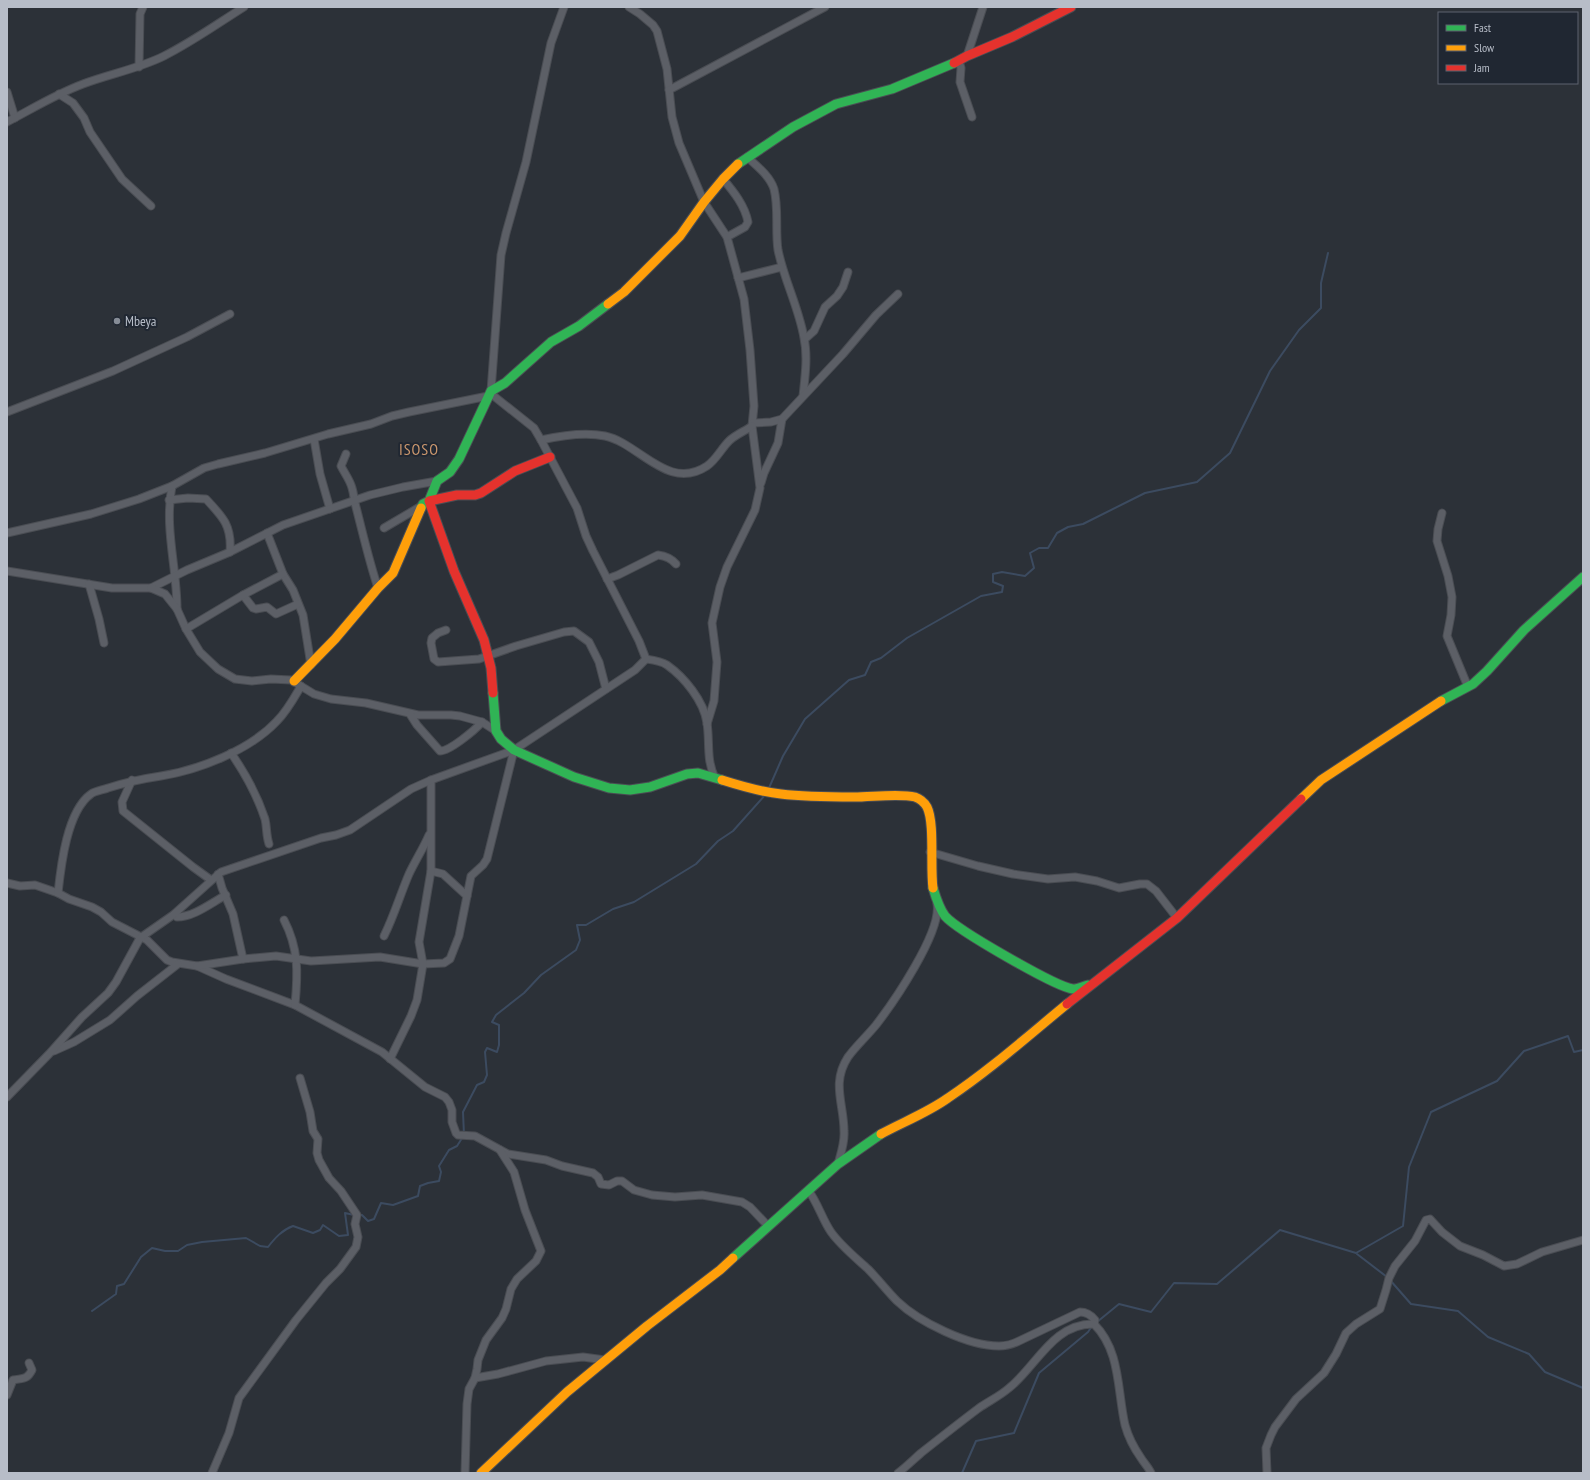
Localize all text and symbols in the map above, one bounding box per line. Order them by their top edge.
legend [1438,12,1578,84]
text: Fast [1474,20,1492,35]
text: Slow [1474,40,1495,55]
text: Jam [1473,60,1490,75]
place label: Mbeya [125,312,156,330]
marker: Mbeya [112,316,122,326]
district label: ISOSO [399,439,439,459]

